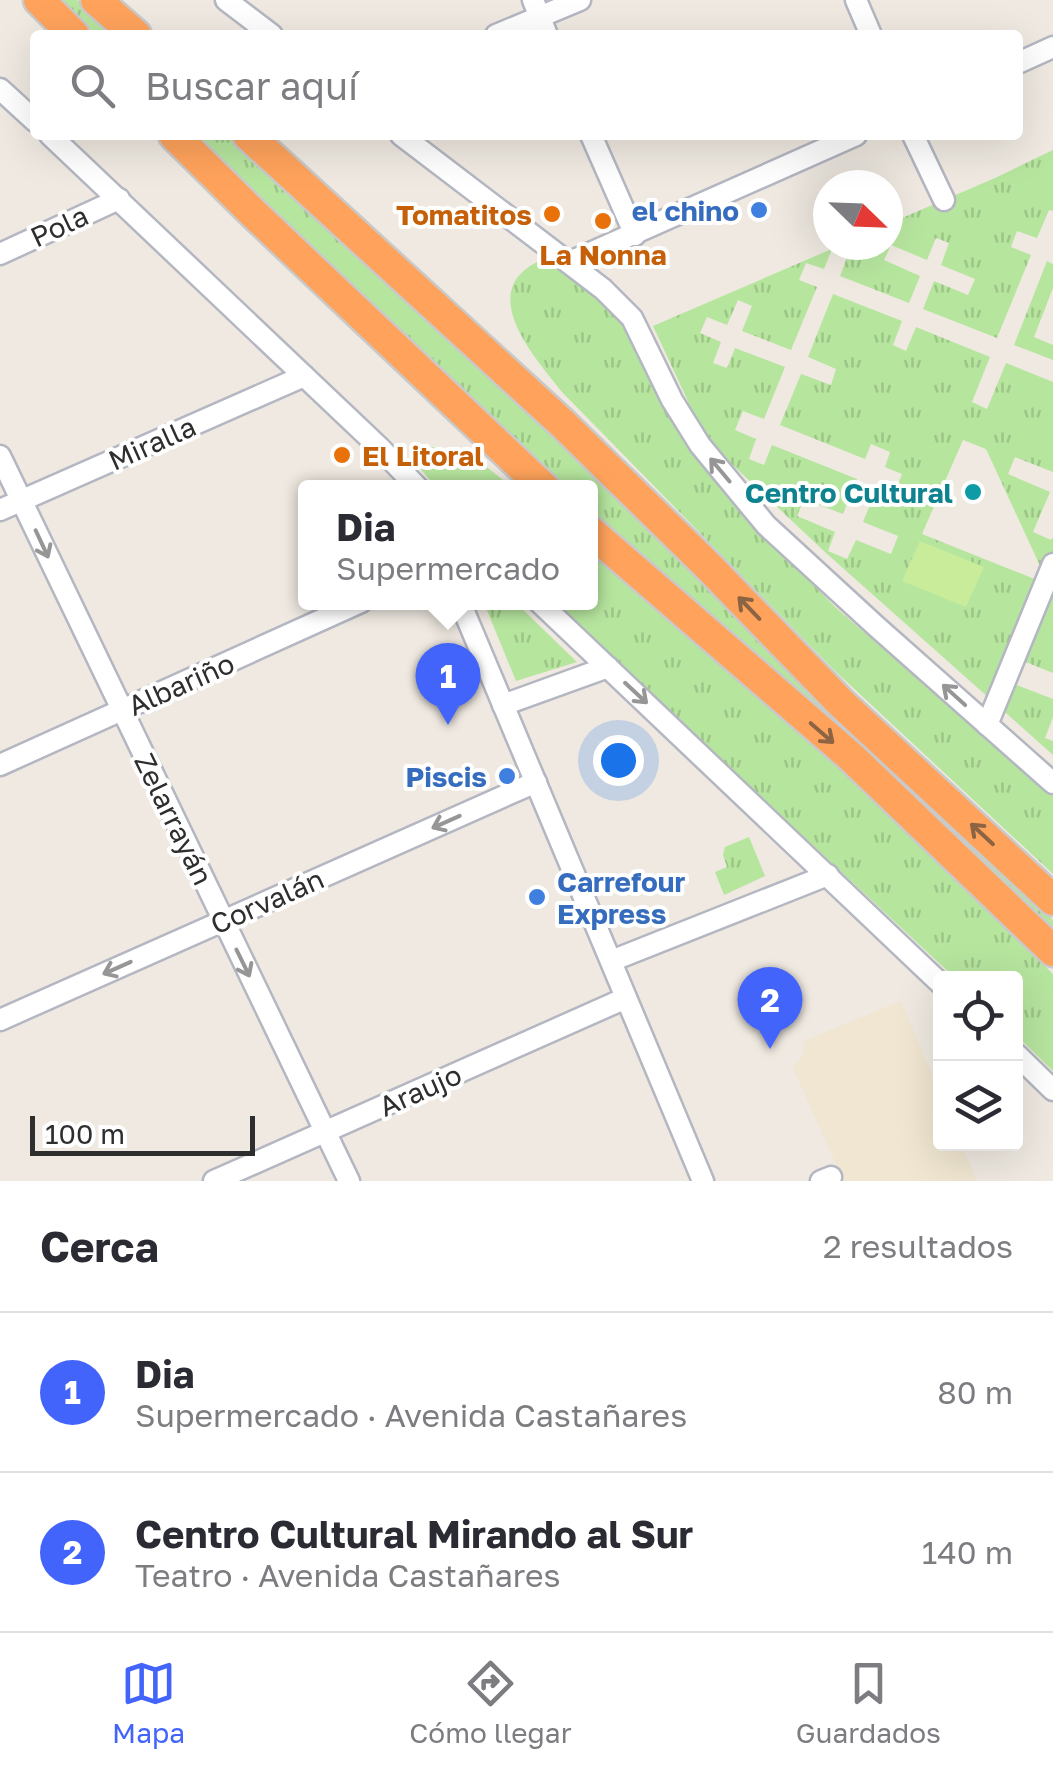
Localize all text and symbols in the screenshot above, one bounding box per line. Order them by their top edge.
search box [30,30,1023,140]
icon: search [65,58,120,113]
text: Buscar aquí [145,63,358,108]
north arrow [813,170,903,260]
place label: el chino [632,194,739,227]
street label: Pola [25,198,93,254]
place label: Tomatitos [396,198,532,231]
marker: el chino [748,199,770,221]
marker: Tomatitos [541,203,563,225]
marker: La Nonna [592,210,614,232]
place label: La Nonna [539,238,667,271]
street label: Miralla [103,409,201,477]
place label: El Litoral [362,439,484,472]
marker: El Litoral [331,444,353,466]
one-way arrow [709,457,731,483]
place label: Centro Cultural [745,476,953,509]
popup [298,480,598,610]
marker: Centro Cultural [962,481,984,503]
text: Dia [336,504,396,549]
one-way arrow [33,528,52,558]
text: Supermercado [336,549,560,587]
one-way arrow [737,596,761,620]
pin: 1 [416,642,480,725]
street label: Albariño [123,646,239,722]
one-way arrow [624,681,648,705]
one-way arrow [941,685,967,707]
one-way arrow [809,721,835,743]
your location [593,735,644,786]
street label: Zelarrayán [128,748,220,890]
place label: Piscis [405,760,487,793]
marker: Piscis [496,765,518,787]
one-way arrow [431,814,462,832]
one-way arrow [970,822,994,846]
street label: Corvalán [205,861,329,941]
place label: Carrefour Express [557,865,685,930]
marker: Carrefour Express [526,886,548,908]
one-way arrow [235,947,254,977]
one-way arrow [103,959,133,978]
pin: 2 [738,966,802,1049]
map controls [933,971,1023,1151]
button: locate [933,971,1023,1061]
street label: Araujo [374,1057,466,1123]
button: layers [933,1061,1023,1151]
scale bar [30,1111,255,1156]
text: 100 m [45,1117,125,1150]
text: Cerca [40,1221,159,1271]
text: 2 resultados [823,1227,1013,1265]
text: Dia [135,1351,195,1396]
text: 1 [64,1373,81,1411]
text: 80 m [937,1373,1013,1411]
text: Supermercado · Avenida Castañares [135,1396,687,1434]
text: Centro Cultural Mirando al Sur [135,1511,693,1556]
text: 2 [63,1533,82,1571]
text: 140 m [922,1533,1013,1571]
text: Teatro · Avenida Castañares [135,1556,561,1594]
tab: Mapa [112,1656,185,1749]
tab: Cómo llegar [409,1656,572,1749]
tab: Guardados [796,1656,941,1749]

